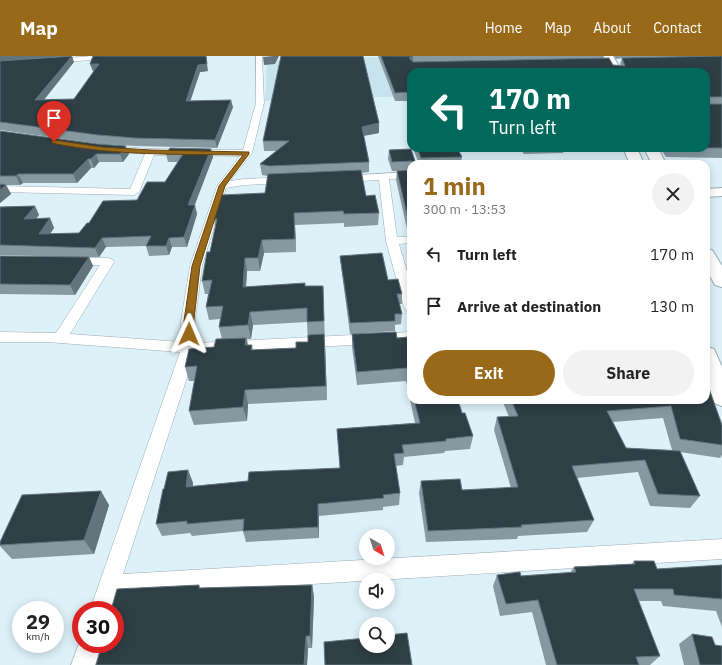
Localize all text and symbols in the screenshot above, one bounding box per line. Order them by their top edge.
text: Map [20,16,58,40]
text: Home [485,19,522,37]
text: Map [544,19,571,37]
text: About [593,19,631,37]
text: Contact [653,19,702,37]
text: 170 m [489,80,571,117]
icon: left [423,84,475,136]
pin [37,101,71,142]
icon: arrive [43,107,65,129]
text: Turn left [489,116,557,139]
text: 1 min [423,170,486,202]
button: close [652,173,694,215]
text: 300 m · 13:53 [423,201,506,218]
icon: left [423,243,445,265]
text: Turn left [457,245,517,264]
text: 170 m [650,245,694,264]
icon: arrive [423,295,445,317]
text: Arrive at destination [457,297,601,316]
text: 130 m [650,297,694,316]
position arrow [168,313,210,355]
button: Exit [423,350,555,396]
button: Share [563,350,694,396]
north arrow [359,529,395,565]
map controls [359,529,395,653]
button: sound [359,573,395,609]
speed limit sign: 30 [72,601,124,653]
text: 29 [26,608,50,635]
button: search [359,617,395,653]
text: km/h [26,630,50,643]

